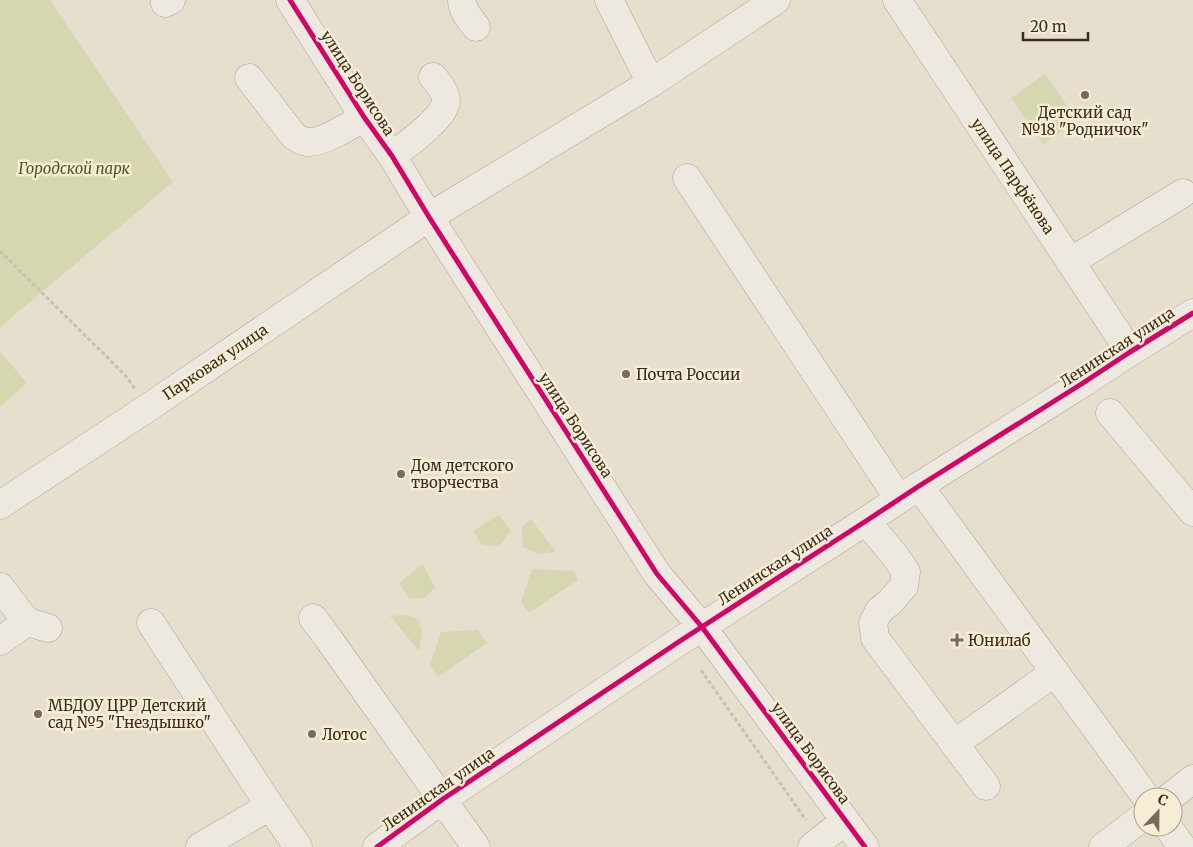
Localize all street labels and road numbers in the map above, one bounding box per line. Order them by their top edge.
street label: улица Борисова [317,27,399,139]
street label: улица Парфёнова [967,114,1059,238]
street label: Ленинская улица [1056,303,1178,391]
street label: Парковая улица [159,320,271,404]
street label: улица Борисова [535,369,617,481]
street label: Ленинская улица [714,521,836,609]
street label: улица Борисова [768,698,854,808]
street label: Ленинская улица [378,743,498,835]

